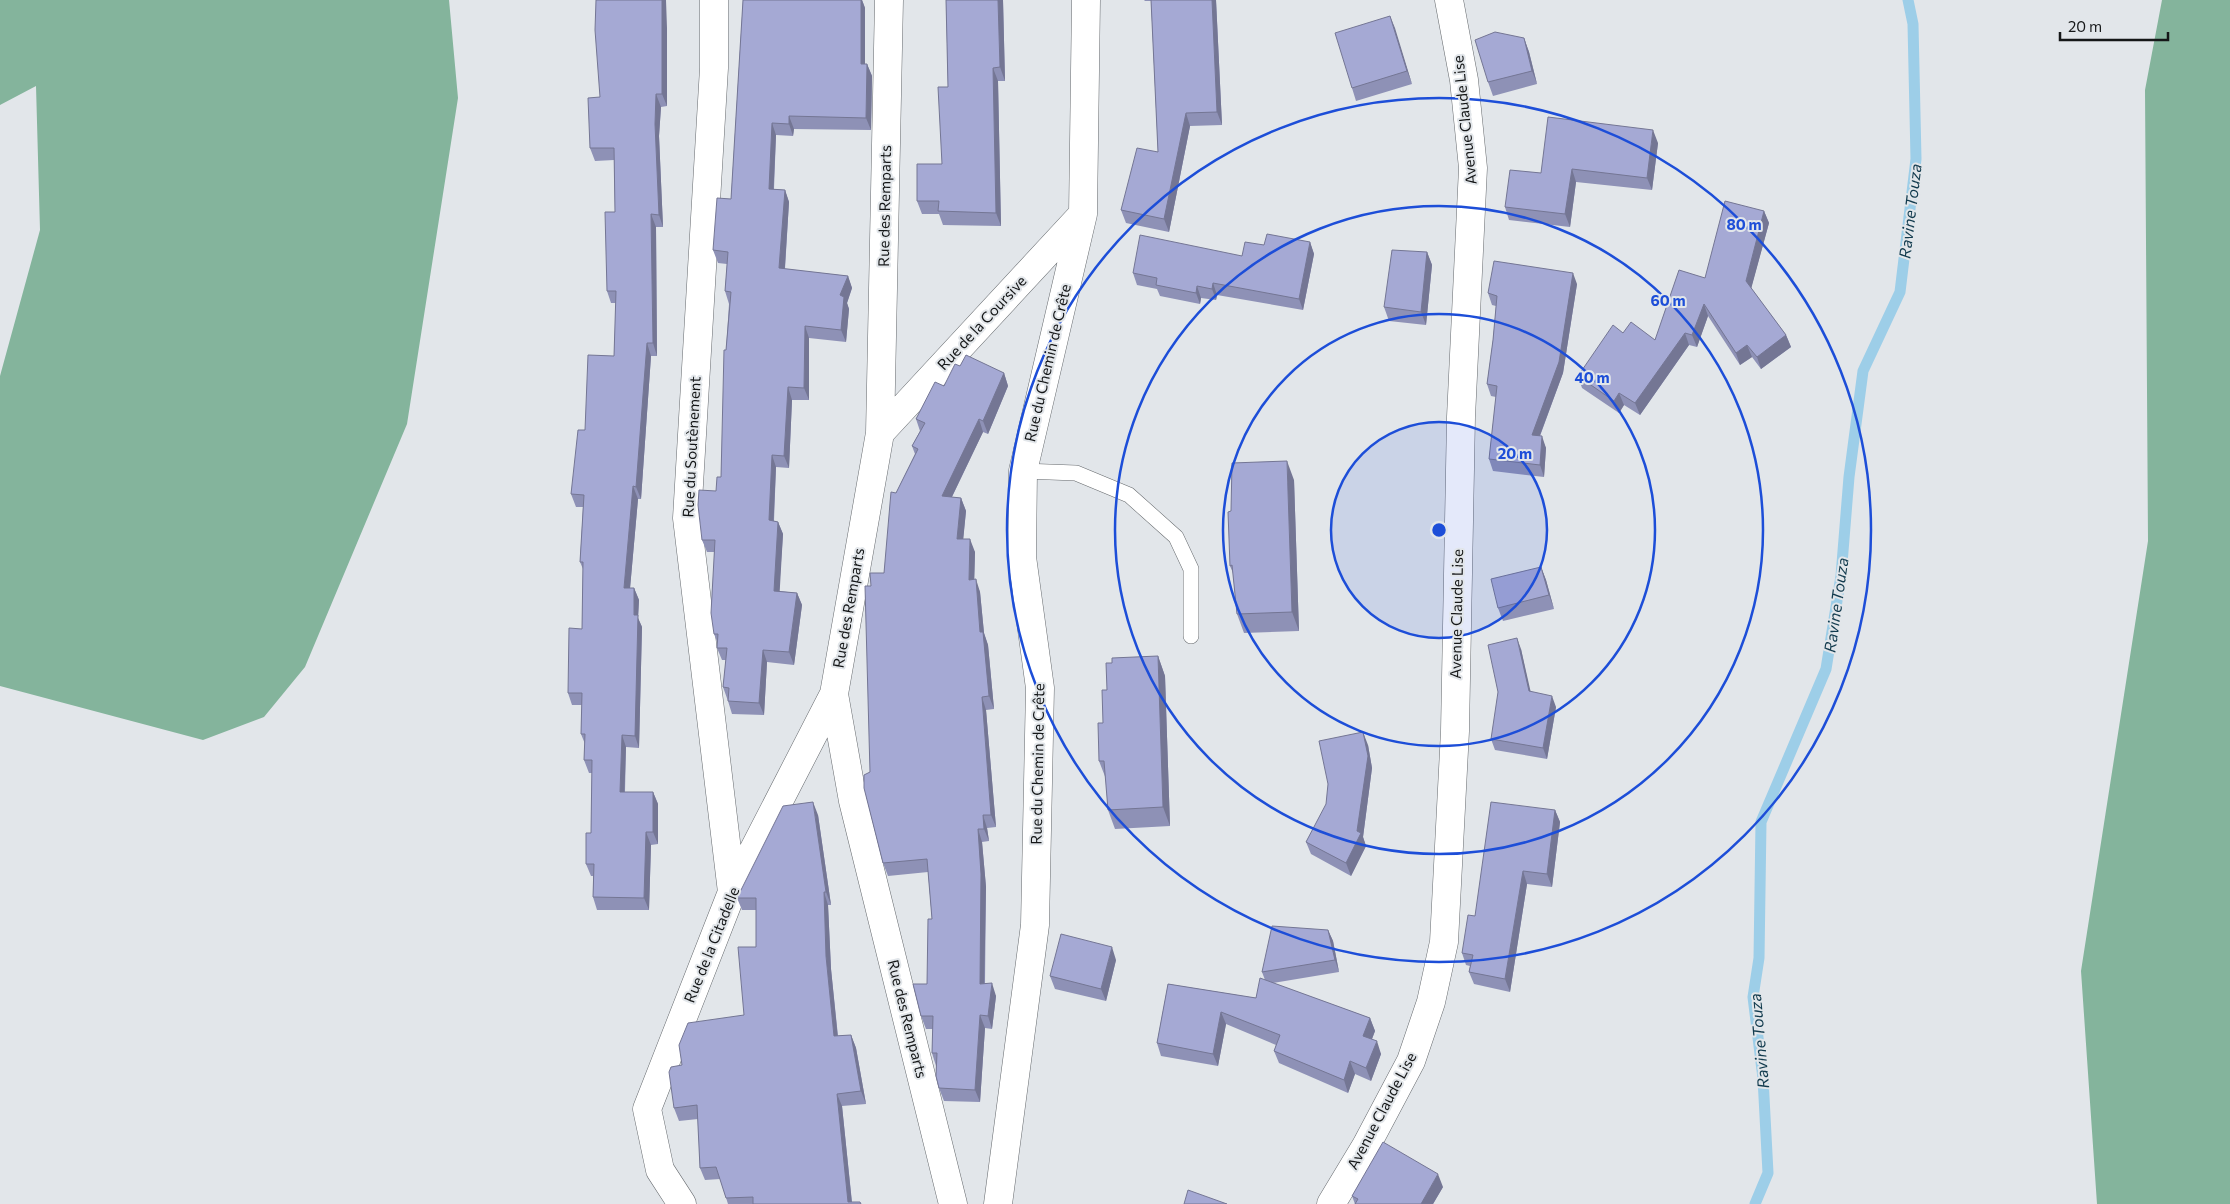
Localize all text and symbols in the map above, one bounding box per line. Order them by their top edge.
scale bar [2060,10,2168,42]
text: 20 m [2068,17,2102,35]
street label: Avenue Claude Lise [1448,55,1480,186]
street label: Rue des Remparts [874,145,894,267]
water label: Ravine Touza [1894,162,1925,260]
text: 80 m [1726,215,1762,233]
street label: Rue de la Coursive [933,271,1030,373]
street label: Rue du Chemin de Crête [1020,282,1074,443]
text: 60 m [1650,291,1686,309]
text: 40 m [1574,368,1610,386]
street label: Rue du Soutènement [678,376,704,518]
text: 20 m [1498,444,1532,462]
centre of rings [1430,521,1448,539]
street label: Rue des Remparts [829,546,867,669]
street label: Avenue Claude Lise [1446,549,1466,679]
water label: Ravine Touza [1819,556,1852,654]
street label: Rue du Chemin de Crête [1027,683,1047,845]
street label: Rue de la Citadelle [680,884,743,1005]
street label: Rue des Remparts [885,958,931,1080]
water label: Ravine Touza [1745,993,1772,1089]
street label: Avenue Claude Lise [1343,1049,1420,1172]

